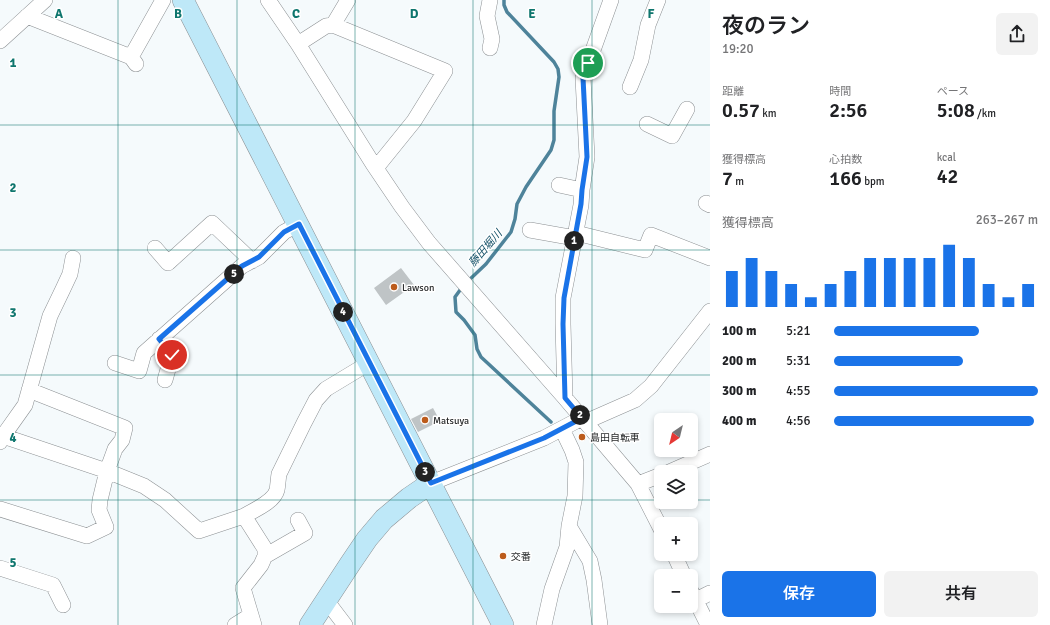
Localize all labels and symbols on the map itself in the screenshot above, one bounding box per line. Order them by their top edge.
text: A [55,6,64,22]
text: B [174,6,182,22]
text: C [292,6,300,22]
text: D [410,6,419,22]
text: E [528,6,536,22]
text: F [648,6,655,22]
pin [571,46,605,80]
text: 1 [9,55,17,71]
text: 2 [9,180,17,196]
water label: 藤田堀川 [466,227,505,269]
pin: 1 [564,231,584,251]
pin: 5 [224,264,244,284]
marker: Lawson [389,282,399,292]
place label: Lawson [402,282,434,294]
pin: 4 [333,302,353,322]
text: 3 [9,305,17,321]
pin [155,338,189,372]
pin: 2 [570,405,590,425]
north arrow [654,413,698,457]
marker: Matsuya [420,415,430,425]
place label: Matsuya [433,415,469,427]
text: 4 [9,430,17,446]
marker: 島田自転車 [577,432,587,442]
place label: 島田自転車 [590,432,640,444]
pin: 3 [415,462,435,482]
marker: 交番 [498,551,508,561]
place label: 交番 [511,551,531,563]
text: 5 [9,555,17,571]

